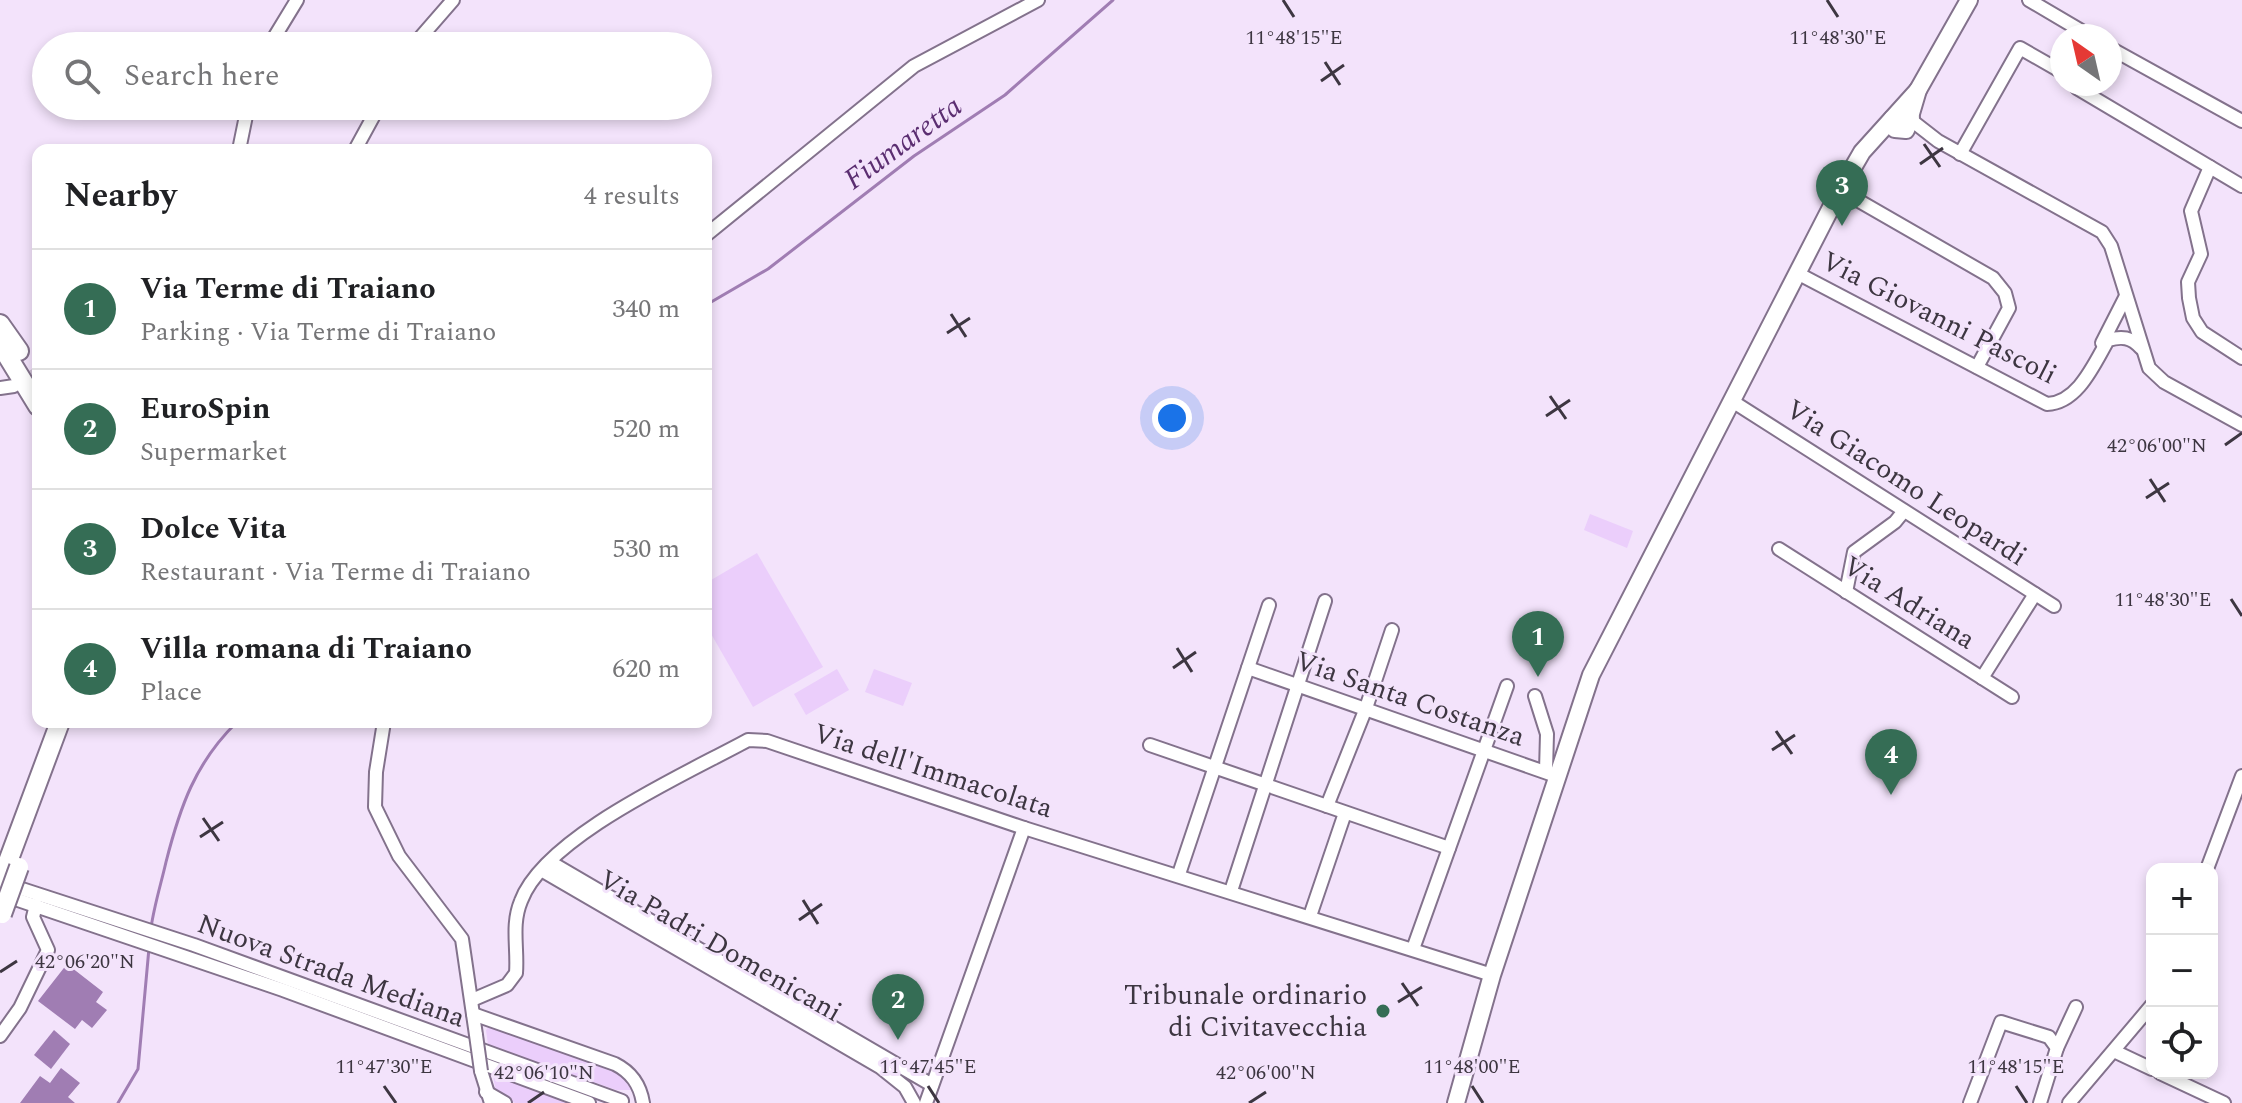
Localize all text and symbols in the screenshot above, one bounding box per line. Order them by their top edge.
text: 11°48'15"E [1245,23,1343,53]
text: 11°48'30"E [1789,23,1887,53]
north arrow [2050,24,2122,96]
search box [32,32,712,120]
text: Search here [124,53,280,99]
icon: search [60,54,104,98]
water label: Fiumaretta [834,84,972,202]
pin: 3 [1816,160,1868,226]
text: Nearby [64,170,177,222]
text: 4 results [584,176,680,216]
street label: Via Giovanni Pascoli [1814,240,2064,396]
text: Via Terme di Traiano [140,266,436,312]
text: 1 [83,289,97,329]
text: 340 m [612,289,680,329]
text: Parking · Via Terme di Traiano [140,312,496,352]
text: EuroSpin [140,386,271,432]
street label: Via Giacomo Leopardi [1777,389,2035,577]
your location [1152,398,1192,438]
text: 2 [83,409,97,449]
text: 520 m [612,409,680,449]
text: 42°06'00"N [2107,431,2207,461]
text: Supermarket [140,432,287,472]
text: Dolce Vita [140,506,287,552]
text: 3 [83,529,97,569]
text: 530 m [612,529,680,569]
street label: Via Adriana [1834,545,1984,661]
text: Restaurant · Via Terme di Traiano [140,552,531,592]
text: 11°48'30"E [2114,585,2212,615]
pin: 1 [1512,611,1564,677]
text: Villa romana di Traiano [140,626,472,672]
street label: Via Santa Costanza [1289,640,1531,759]
text: 4 [83,649,97,689]
text: 620 m [612,649,680,689]
text: Place [140,672,202,712]
street label: Via dell'Immacolata [808,712,1059,830]
pin: 4 [1865,729,1917,795]
street label: Via Padri Domenicani [590,859,850,1033]
map controls [2146,863,2218,1079]
button: + [2146,863,2218,935]
street label: Nuova Strada Mediana [191,902,471,1040]
button: − [2146,935,2218,1007]
text: 42°06'20"N [35,947,135,977]
pin: 2 [872,974,924,1040]
place label: Tribunale ordinario di Civitavecchia [1124,974,1367,1049]
marker: Tribunale ordinario di Civitavecchia [1374,1002,1392,1020]
button: locate [2146,1007,2218,1079]
text: 11°47'30"E [335,1052,433,1082]
text: 11°47'45"E [879,1052,977,1082]
text: 11°48'00"E [1423,1052,1521,1082]
text: 11°48'15"E [1967,1052,2065,1082]
text: 42°06'10"N [494,1058,594,1088]
text: 42°06'00"N [1216,1058,1316,1088]

